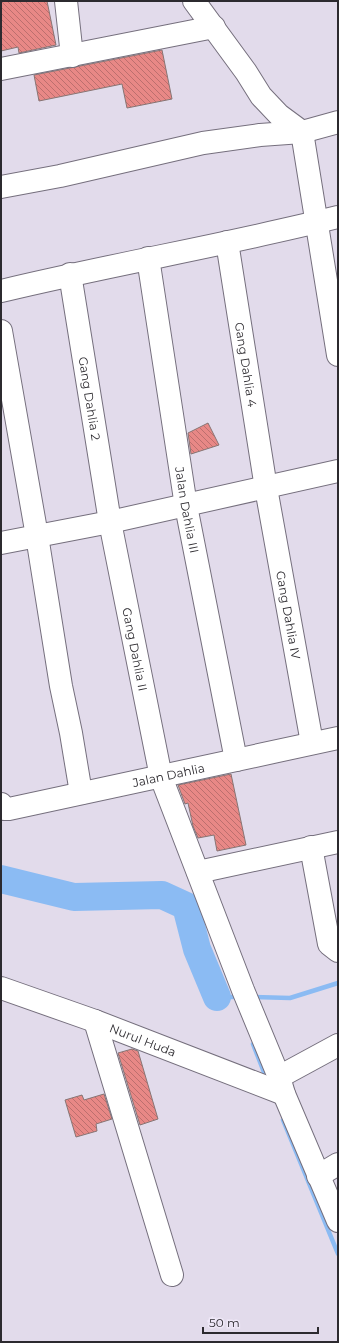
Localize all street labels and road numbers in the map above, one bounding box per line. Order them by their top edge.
street label: Gang Dahlia 4 [232,321,261,408]
street label: Gang Dahlia 2 [76,355,104,442]
street label: Jalan Dahlia III [172,465,203,554]
street label: Gang Dahlia IV [274,569,304,661]
street label: Gang Dahlia II [120,606,151,692]
street label: Jalan Dahlia [130,760,206,790]
street label: Nurul Huda [107,1020,178,1059]

